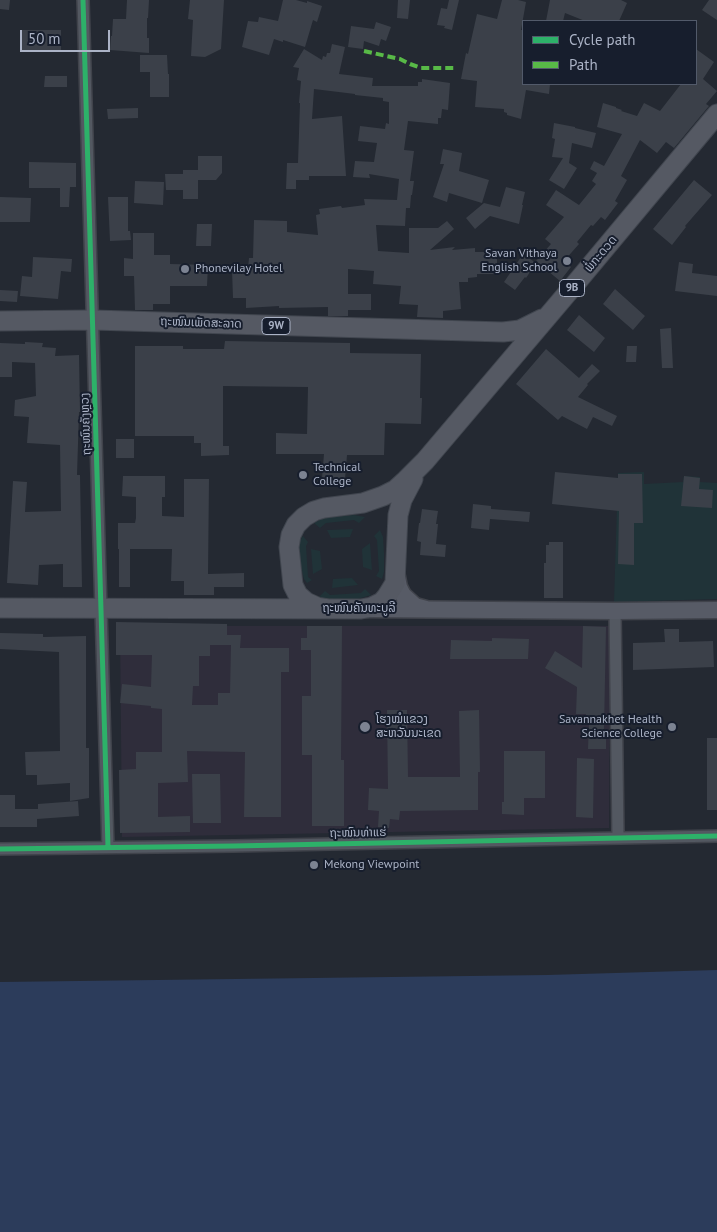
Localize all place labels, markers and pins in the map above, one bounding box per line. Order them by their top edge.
place label: Savan Vithaya English School [481,247,557,275]
marker: Savan Vithaya English School [561,255,573,267]
place label: Phonevilay Hotel [195,262,282,276]
marker: Phonevilay Hotel [179,263,191,275]
place label: Technical College [313,461,361,489]
marker: Technical College [297,469,309,481]
place label: ໂຮງໝໍແຂວງ ສະຫວັນນະເຂດ [376,713,441,741]
place label: Savannakhet Health Science College [559,713,662,741]
marker: ໂຮງໝໍແຂວງ ສະຫວັນນະເຂດ [358,720,372,734]
marker: Savannakhet Health Science College [666,721,678,733]
place label: Mekong Viewpoint [324,858,419,872]
marker: Mekong Viewpoint [308,859,320,871]

